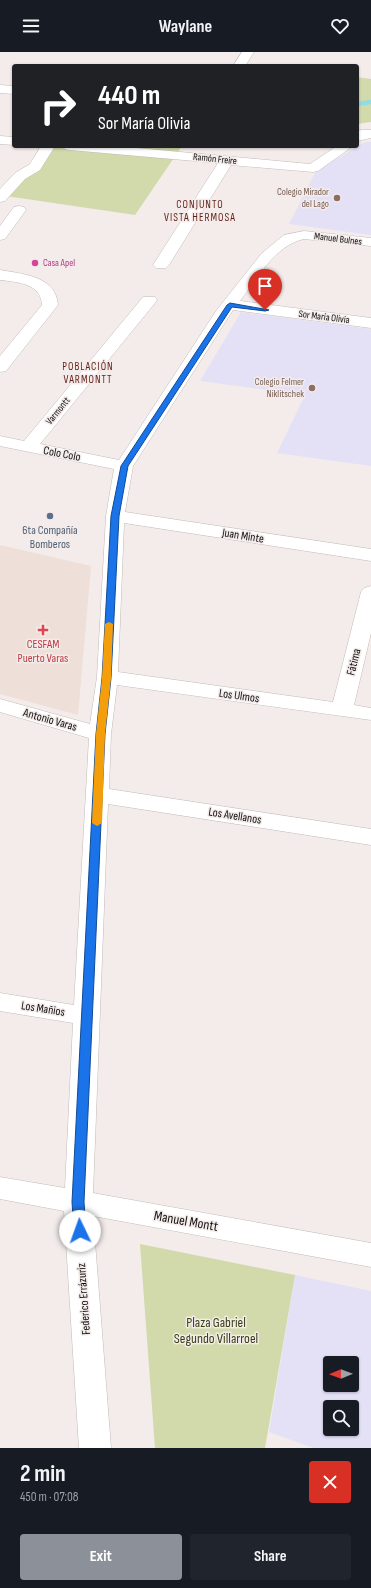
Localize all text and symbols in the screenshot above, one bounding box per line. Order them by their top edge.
icon: menu [20,15,42,37]
icon: heart [329,15,351,37]
text: Waylane [159,16,212,37]
text: 440 m [98,79,160,112]
icon: right [32,80,84,132]
text: Sor María Olivia [98,113,190,134]
street label: Ramón Freire [193,151,237,167]
place label: Colegio Mirador del Lago [277,186,329,210]
marker: Colegio Mirador del Lago [332,193,342,203]
district label: CONJUNTO VISTA HERMOSA [164,198,236,224]
street label: Manuel Bulnes [313,230,363,248]
place label: Casa Apel [43,257,75,269]
marker: Casa Apel [30,258,40,268]
pin [248,269,282,310]
icon: arrive [254,275,276,297]
street label: Sor María Olivia [298,308,350,326]
district label: POBLACIÓN VARMONTT [62,360,114,386]
place label: Colegio Felmer Niklitschek [255,376,304,400]
marker: Colegio Felmer Niklitschek [307,383,317,393]
street label: Varmontt [43,395,73,427]
street label: Colo Colo [42,443,82,465]
marker: 6ta Compañía Bomberos [45,511,55,521]
place label: 6ta Compañía Bomberos [22,523,78,552]
street label: Juan Minte [220,525,265,547]
marker: CESFAM Puerto Varas [37,624,49,636]
place label: CESFAM Puerto Varas [18,637,68,666]
street label: Fátima [343,647,365,677]
street label: Los Ulmos [218,686,260,706]
street label: Antonio Varas [20,705,79,735]
street label: Los Avellanos [207,804,263,828]
street label: Los Mañios [20,998,66,1020]
street label: Manuel Montt [153,1207,219,1235]
position arrow [59,1210,101,1252]
street label: Federico Errázuriz [74,1262,94,1335]
park label: Plaza Gabriel Segundo Villarroel [174,1314,258,1347]
north arrow [323,1356,359,1392]
map controls [323,1356,359,1436]
button: search [323,1400,359,1436]
text: 2 min [20,1459,66,1488]
button: close [309,1461,351,1503]
text: 450 m · 07:08 [20,1489,78,1505]
button: Exit [20,1534,182,1580]
button: Share [190,1534,351,1580]

